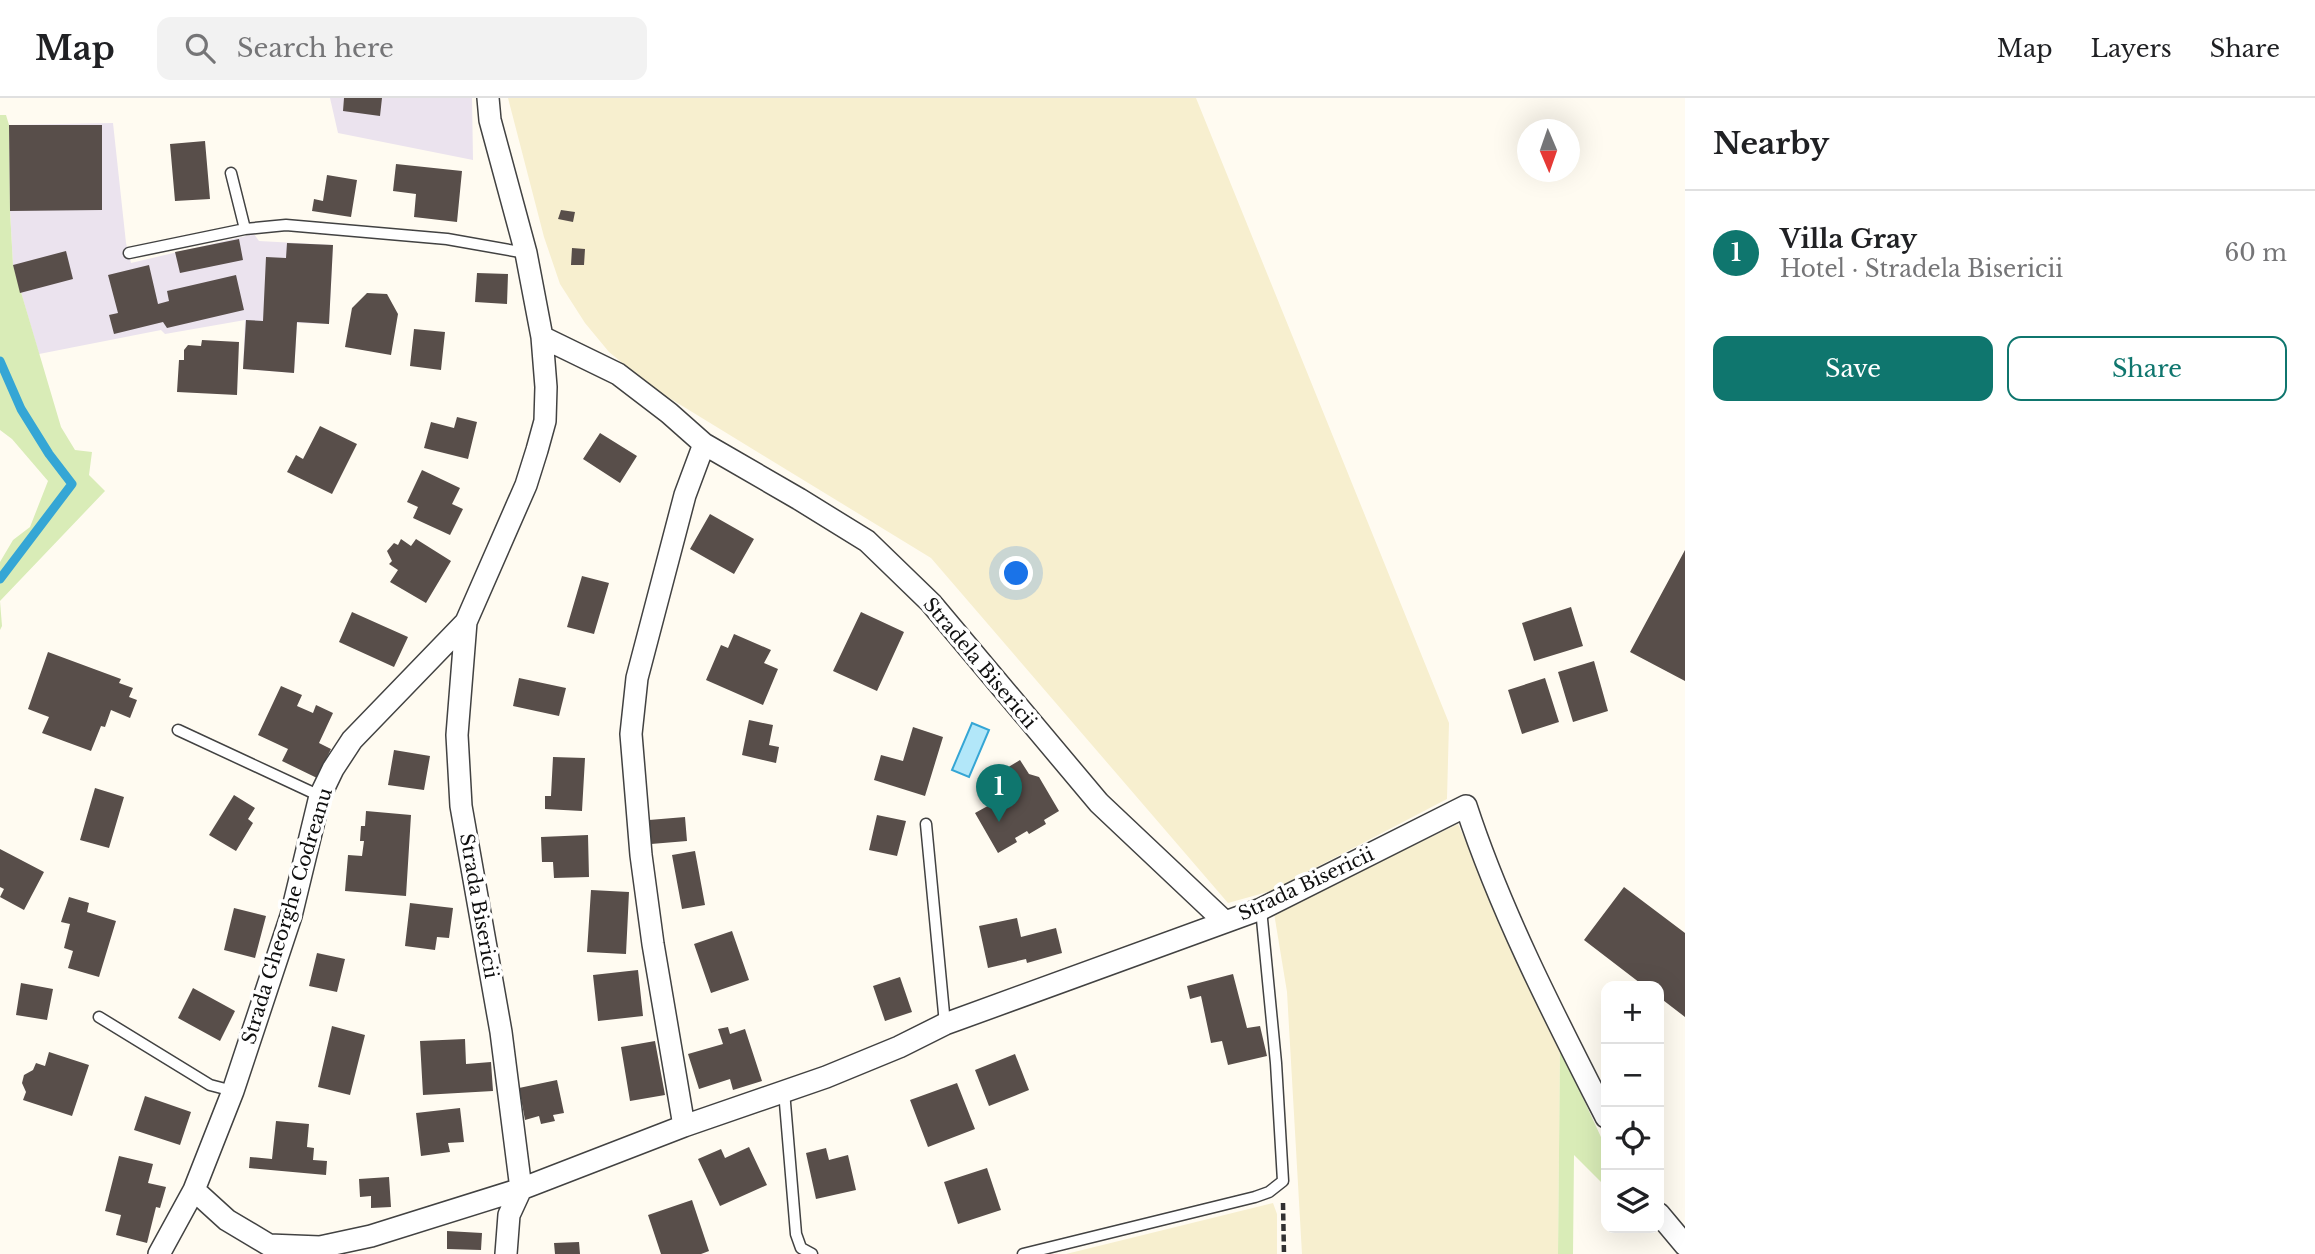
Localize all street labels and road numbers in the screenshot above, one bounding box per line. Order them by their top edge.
street label: Stradela Bisericii [919,593,1042,734]
street label: Strada Gheorghe Codreanu [237,785,337,1047]
street label: Strada Bisericii [455,832,503,981]
street label: Strada Bisericii [1235,842,1378,925]

